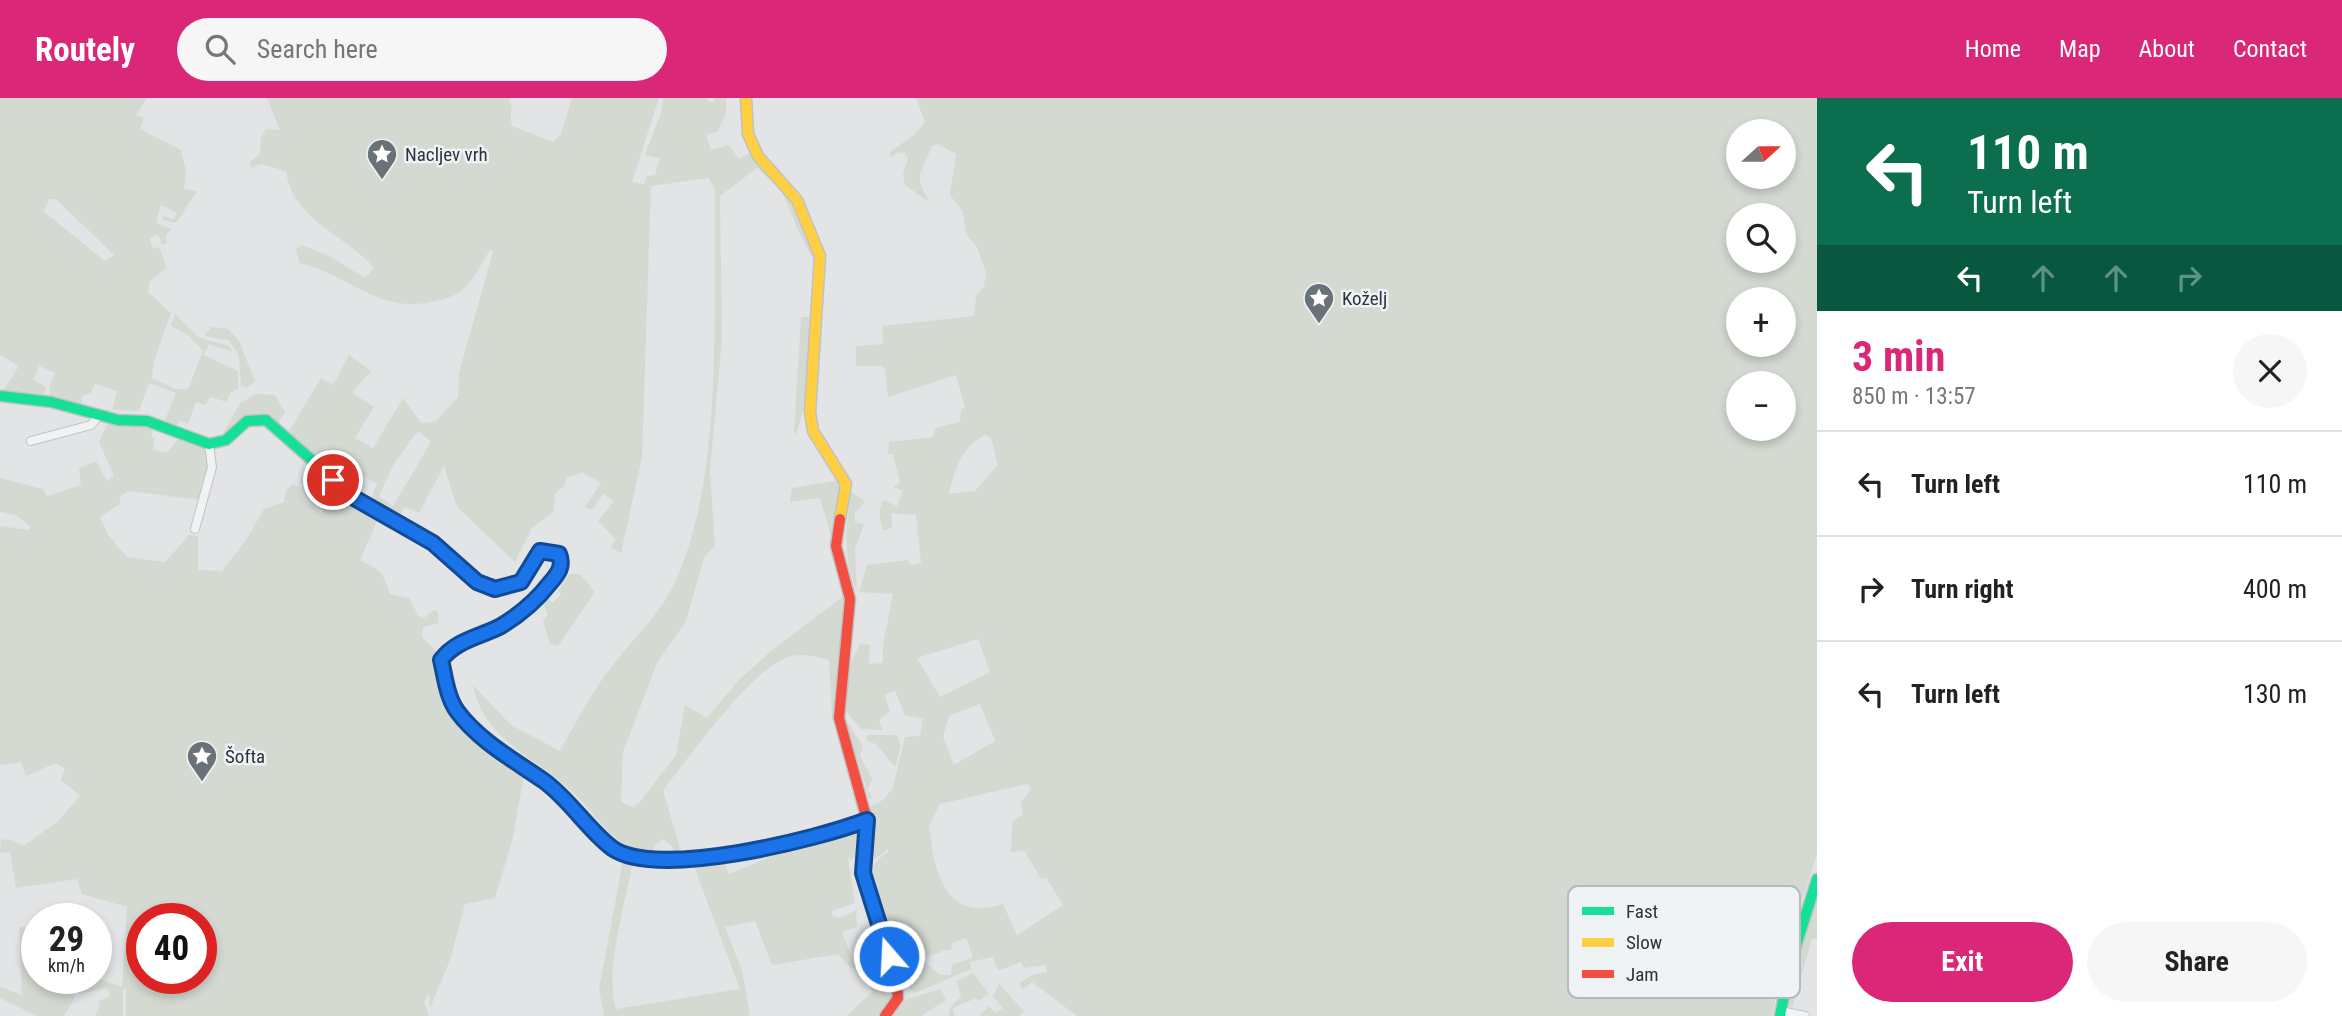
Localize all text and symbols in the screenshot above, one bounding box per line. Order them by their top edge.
search box [177,18,667,81]
text: Routely [35,30,135,69]
icon: search [201,30,239,68]
text: Search here [257,34,378,64]
text: Home [1965,35,2021,63]
text: Map [2059,35,2101,63]
text: About [2139,35,2195,63]
text: Contact [2233,35,2307,63]
north arrow [1726,119,1796,189]
map controls [1726,119,1796,441]
text: 110 m [1967,124,2089,181]
icon: left [1852,126,1943,217]
place icon: Nacljev vrh [365,137,399,181]
place label: Nacljev vrh [405,143,488,166]
text: Turn left [1967,183,2072,221]
button: search [1726,203,1796,273]
icon: left [1951,259,1989,297]
icon: ahead [2024,259,2062,297]
icon: ahead [2097,259,2135,297]
icon: right [2170,259,2208,297]
place icon: Koželj [1302,281,1336,325]
place label: Koželj [1342,287,1387,310]
button: + [1726,287,1796,357]
text: 3 min [1852,332,1945,381]
button: close [2233,334,2307,408]
button: − [1726,371,1796,441]
text: 850 m · 13:57 [1852,383,1976,410]
pin [303,450,363,510]
icon: arrive [314,461,352,499]
icon: left [1852,465,1890,503]
text: Turn left [1911,469,2000,499]
text: 110 m [2243,469,2307,499]
icon: right [1852,570,1890,608]
text: Turn right [1911,574,2013,604]
text: 400 m [2243,574,2307,604]
icon: left [1852,675,1890,713]
text: Turn left [1911,679,2000,709]
text: 130 m [2243,679,2307,709]
place icon: Šofta [185,739,219,783]
place label: Šofta [225,745,265,768]
legend [1568,886,1800,998]
text: Fast [1626,900,1658,923]
speed limit sign: 40 [126,903,217,994]
text: 29 [49,919,84,960]
position arrow [852,919,926,993]
button: Exit [1852,922,2073,1002]
button: Share [2087,922,2307,1002]
text: Slow [1626,931,1662,954]
text: km/h [48,955,85,976]
text: Jam [1626,963,1659,986]

